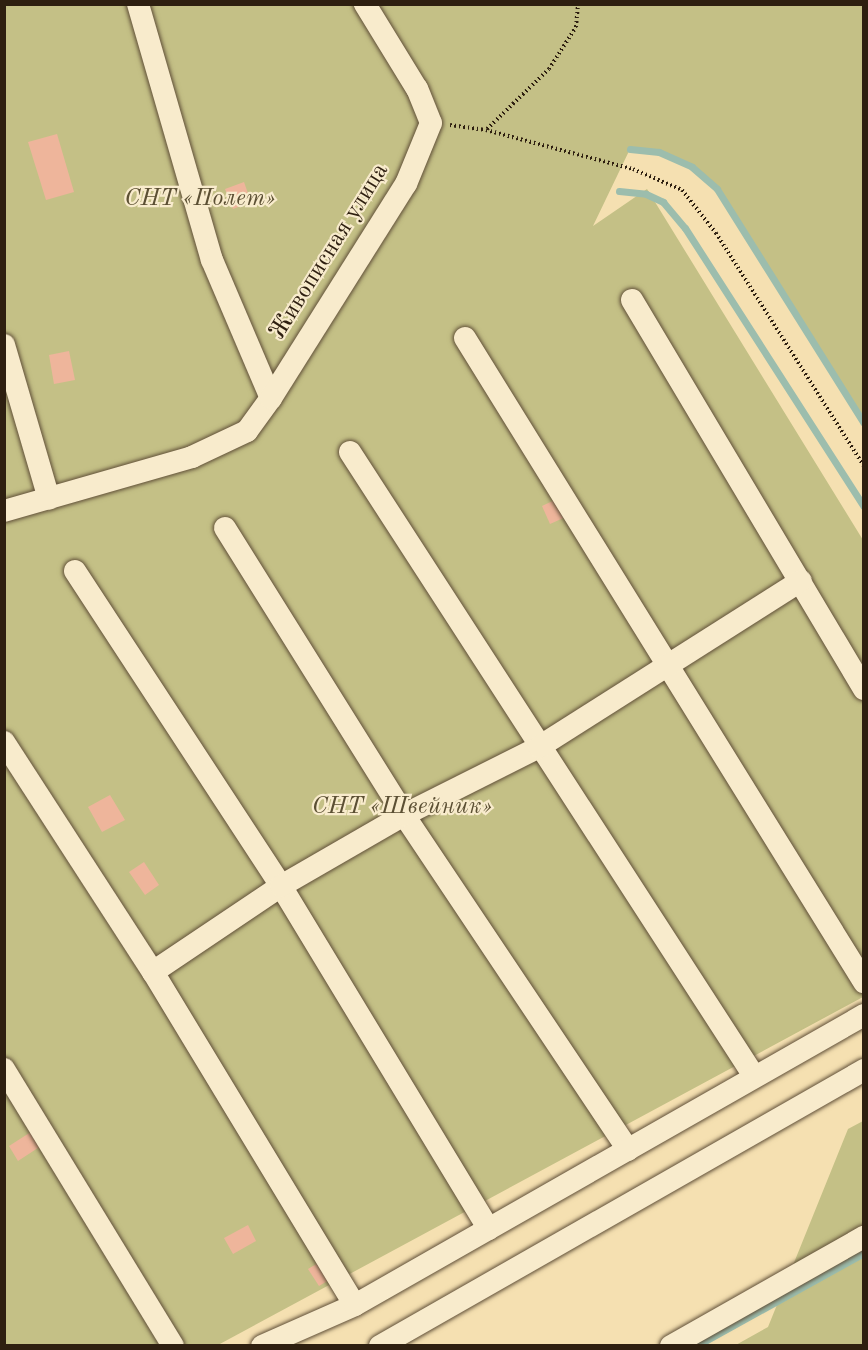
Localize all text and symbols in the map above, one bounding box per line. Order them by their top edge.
street label: Живописная улица [264,158,396,346]
park label: СНТ «Полет» [124,186,276,214]
park label: СНТ «Швейник» [312,794,492,822]

